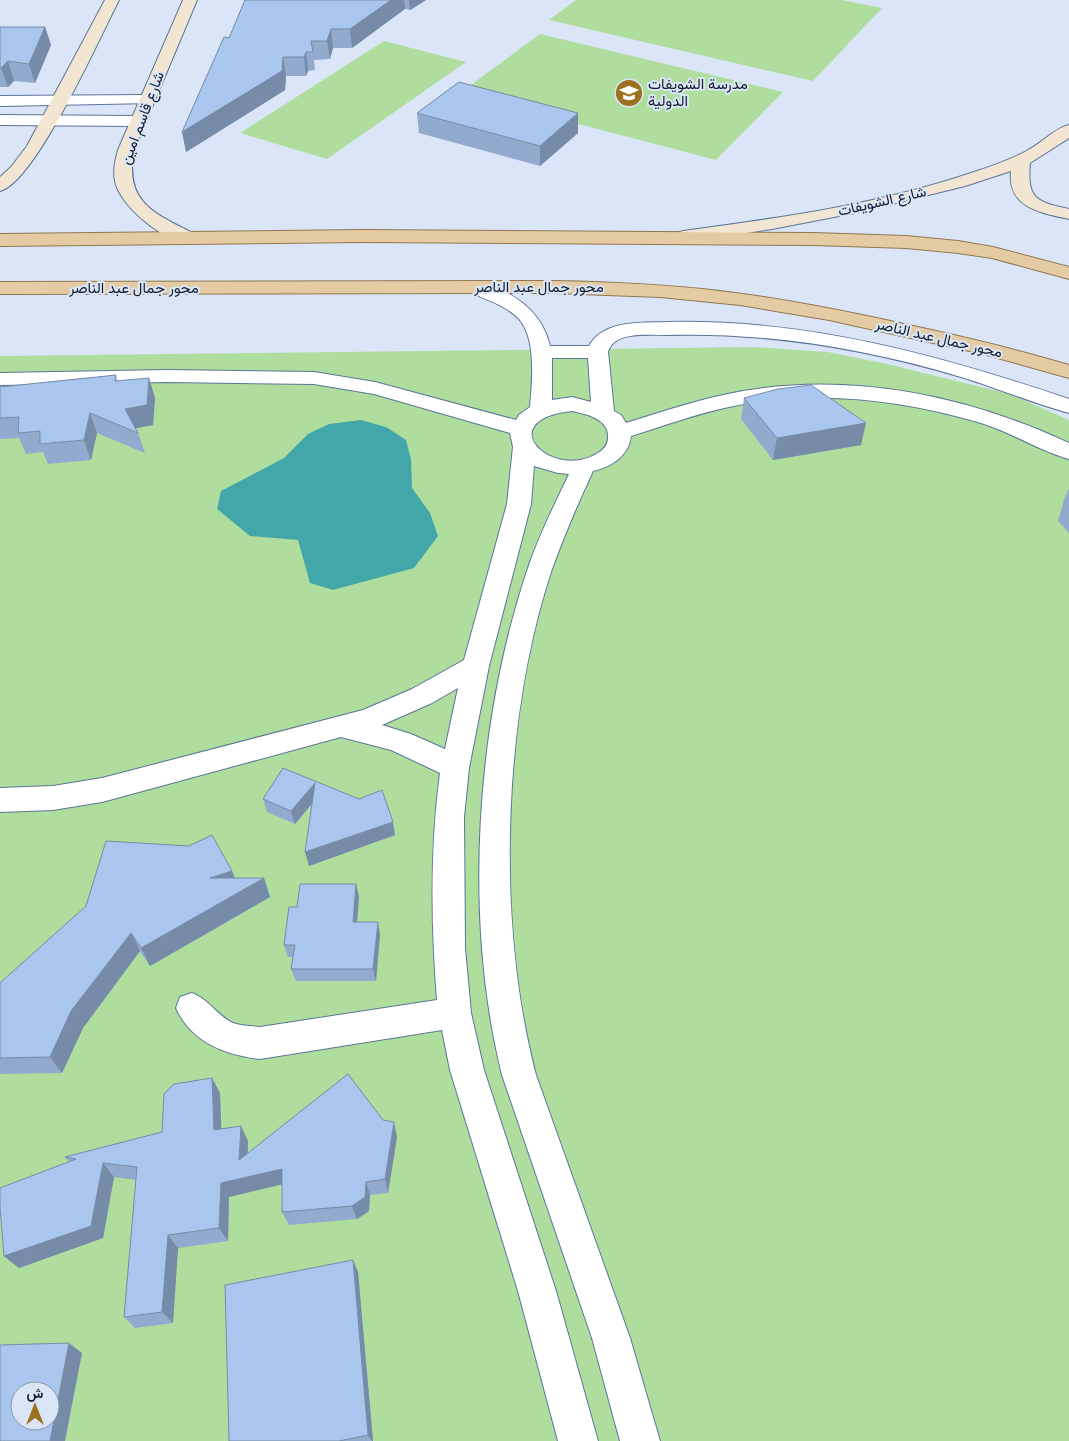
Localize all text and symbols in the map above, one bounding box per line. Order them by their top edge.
street label: شارع قاسم امين [116,69,170,168]
place label: مدرسة الشويفات الدولية [648,75,748,110]
school or university icon: مدرسة الشويفات الدولية [614,78,644,108]
street label: شارع الشويفات [836,182,929,222]
street label: محور جمال عبد الناصر [473,278,604,296]
street label: محور جمال عبد الناصر [68,279,199,297]
street label: محور جمال عبد الناصر [873,314,1004,361]
north arrow [10,1381,60,1431]
text: ش [27,1385,44,1402]

